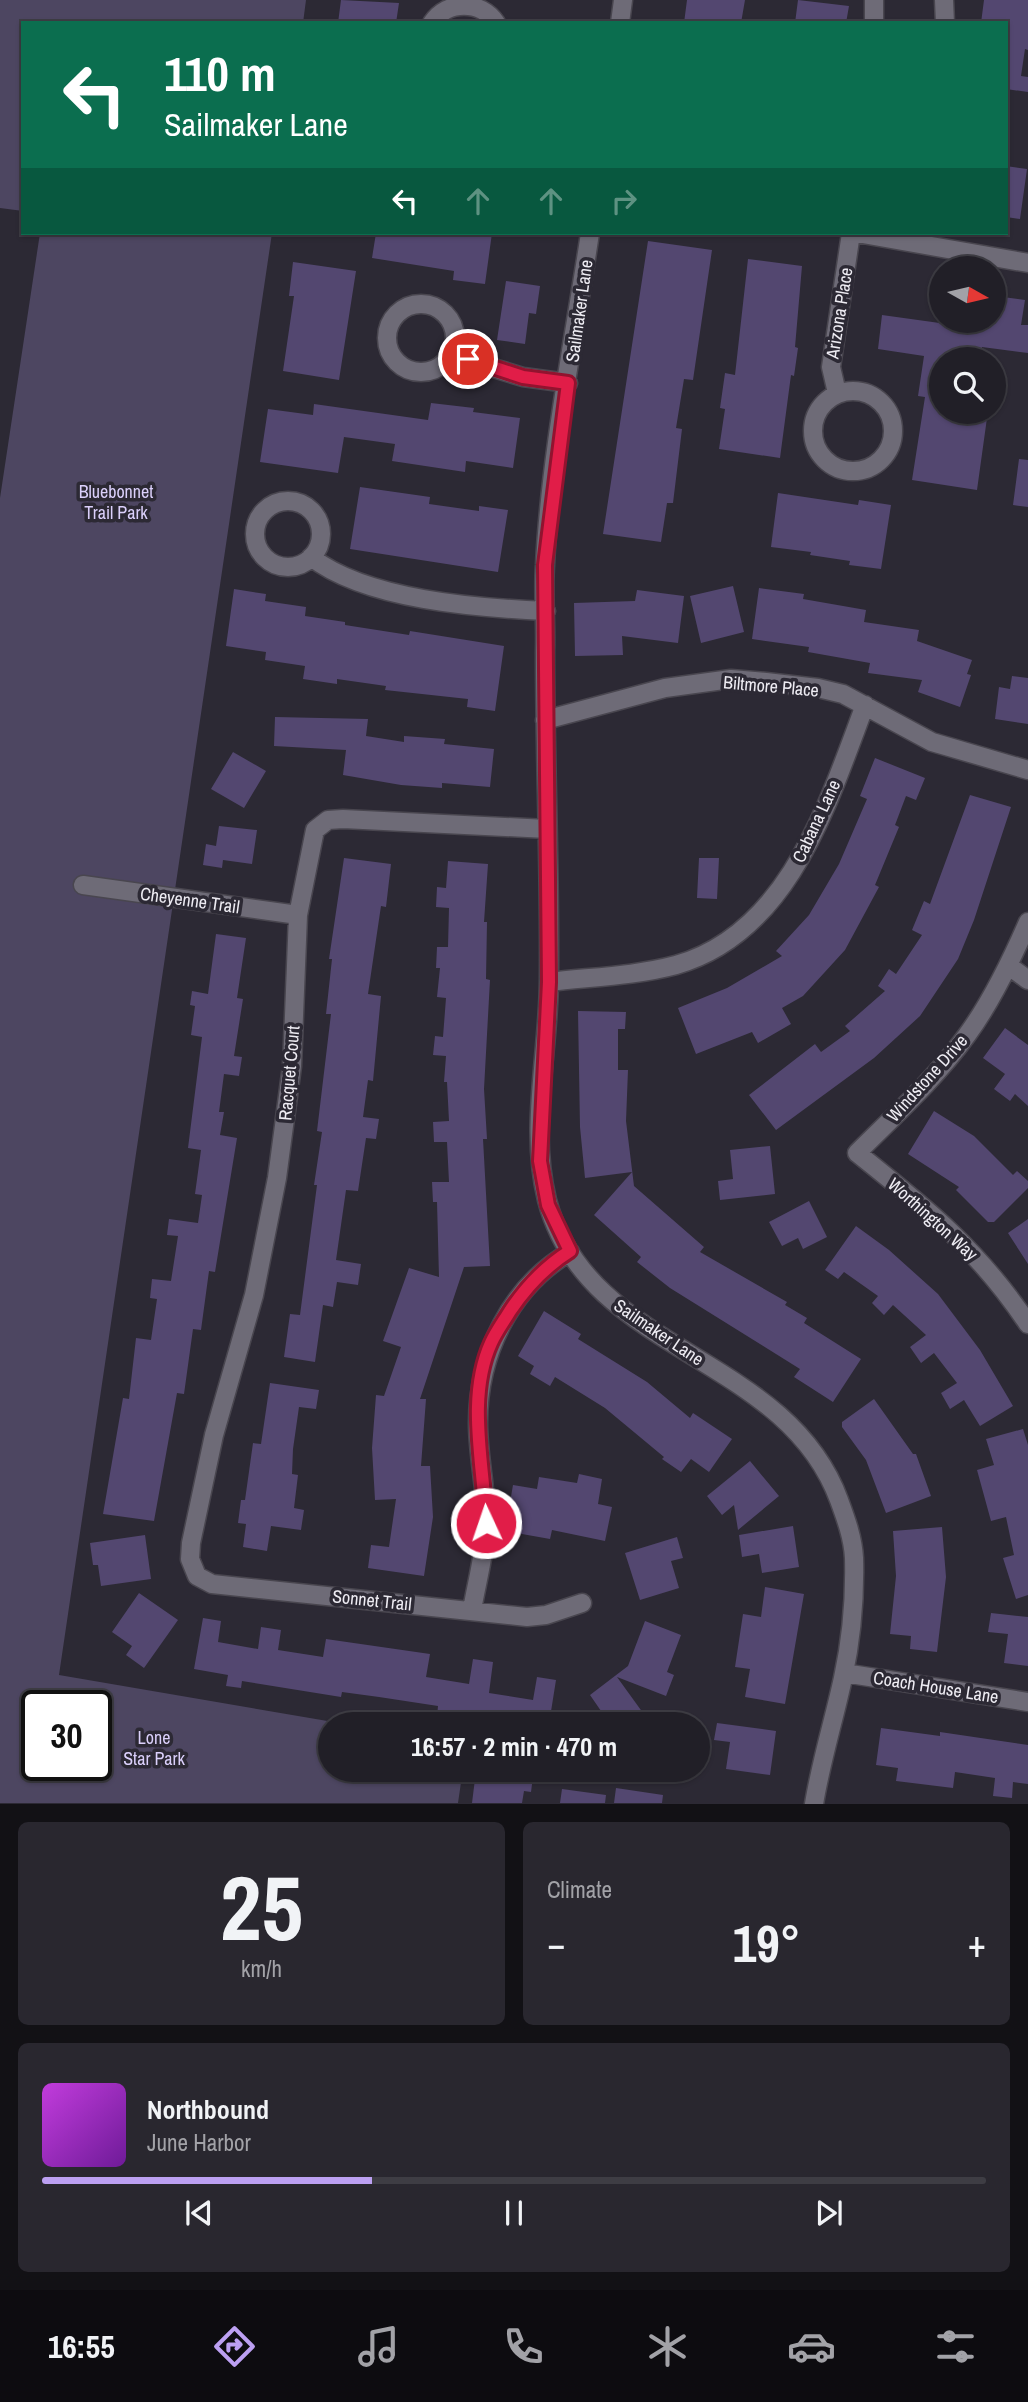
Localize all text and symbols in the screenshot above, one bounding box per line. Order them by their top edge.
text: 110 m [164,40,276,106]
icon: left [49,49,140,140]
text: Sailmaker Lane [164,103,348,146]
icon: left [386,182,424,220]
icon: ahead [459,182,497,220]
icon: ahead [532,182,570,220]
icon: right [605,182,643,220]
north arrow [929,256,1006,332]
map controls [929,256,1006,424]
street label: Sailmaker Lane [559,258,599,364]
street label: Arizona Place [819,266,859,361]
pin [438,329,498,389]
icon: arrive [449,340,487,378]
button: search [929,347,1006,424]
park label: Bluebonnet Trail Park [79,479,153,525]
street label: Biltmore Place [722,669,820,703]
street label: Cabana Lane [786,776,846,866]
street label: Cheyenne Trail [139,881,241,919]
street label: Racquet Court [272,1025,306,1121]
street label: Windstone Drive [881,1029,973,1127]
street label: Worthington Way [883,1172,984,1267]
street label: Sailmaker Lane [609,1293,709,1371]
position arrow [449,1486,523,1560]
street label: Sonnet Trail [331,1583,413,1617]
street label: Coach House Lane [872,1665,1000,1709]
speed limit sign: 30 [21,1690,112,1781]
park label: Lone Star Park [123,1725,185,1771]
text: 16:57 · 2 min · 470 m [411,1729,617,1764]
text: 25 [220,1846,303,1968]
text: Climate [547,1874,612,1905]
text: 19° [732,1908,801,1978]
text: − [547,1918,565,1969]
text: + [968,1918,986,1969]
text: km/h [241,1953,282,1984]
text: Northbound [147,2092,269,2127]
text: June Harbor [147,2127,251,2158]
icon: previous [180,2194,218,2232]
icon: pause [495,2194,533,2232]
icon: next [810,2194,848,2232]
icon: directions [210,2322,259,2371]
icon: music [354,2322,403,2371]
icon: phone [499,2322,548,2371]
icon: climate [643,2322,692,2371]
icon: car [787,2322,836,2371]
icon: filters [931,2322,980,2371]
text: 16:55 [48,2325,115,2368]

